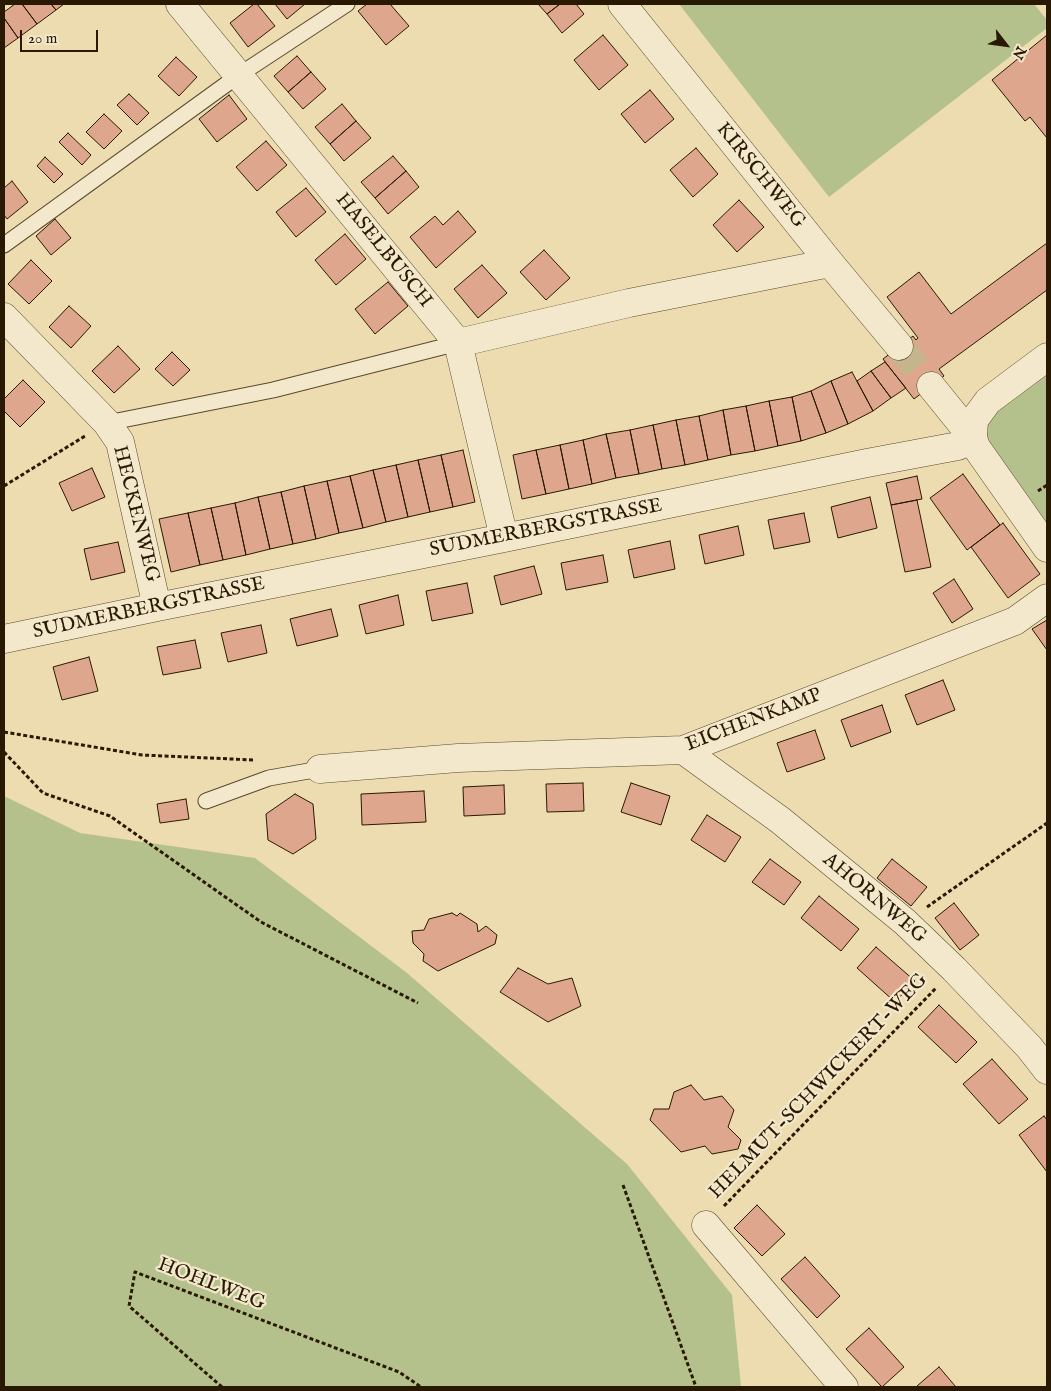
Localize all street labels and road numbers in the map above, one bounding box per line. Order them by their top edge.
street label: KIRSCHWEG [710,118,810,234]
street label: HASELBUSCH [329,189,437,313]
street label: HECKENWEG [106,443,164,585]
street label: SUDMERBERGSTRASSE [428,495,664,563]
street label: SUDMERBERGSTRASSE [31,573,267,645]
street label: EICHENKAMP [683,684,825,758]
street label: AHORNWEG [817,849,931,949]
street label: HELMUT-SCHWICKERT-WEG [705,969,933,1205]
street label: HOHLWEG [154,1254,268,1316]

